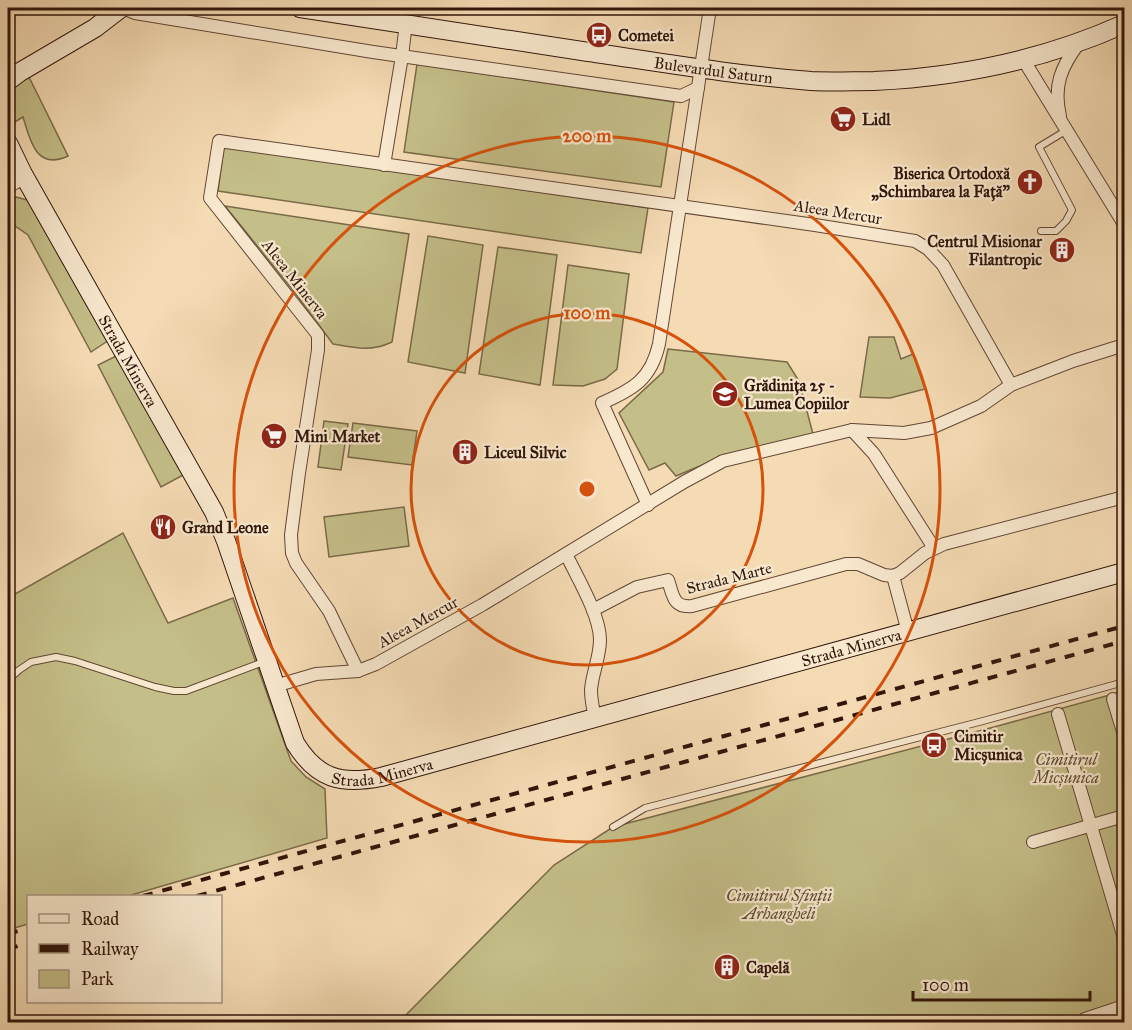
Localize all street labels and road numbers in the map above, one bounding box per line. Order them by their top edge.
street label: Bulevardul Saturn [653,52,774,87]
street label: Aleea Mercur [792,196,883,228]
street label: Aleea Minerva [258,235,332,323]
street label: Strada Minerva [95,311,162,410]
street label: Strada Marte [684,558,774,598]
street label: Aleea Mercur [374,592,461,652]
street label: Strada Minerva [799,624,904,670]
street label: Strada Minerva [330,754,435,790]

